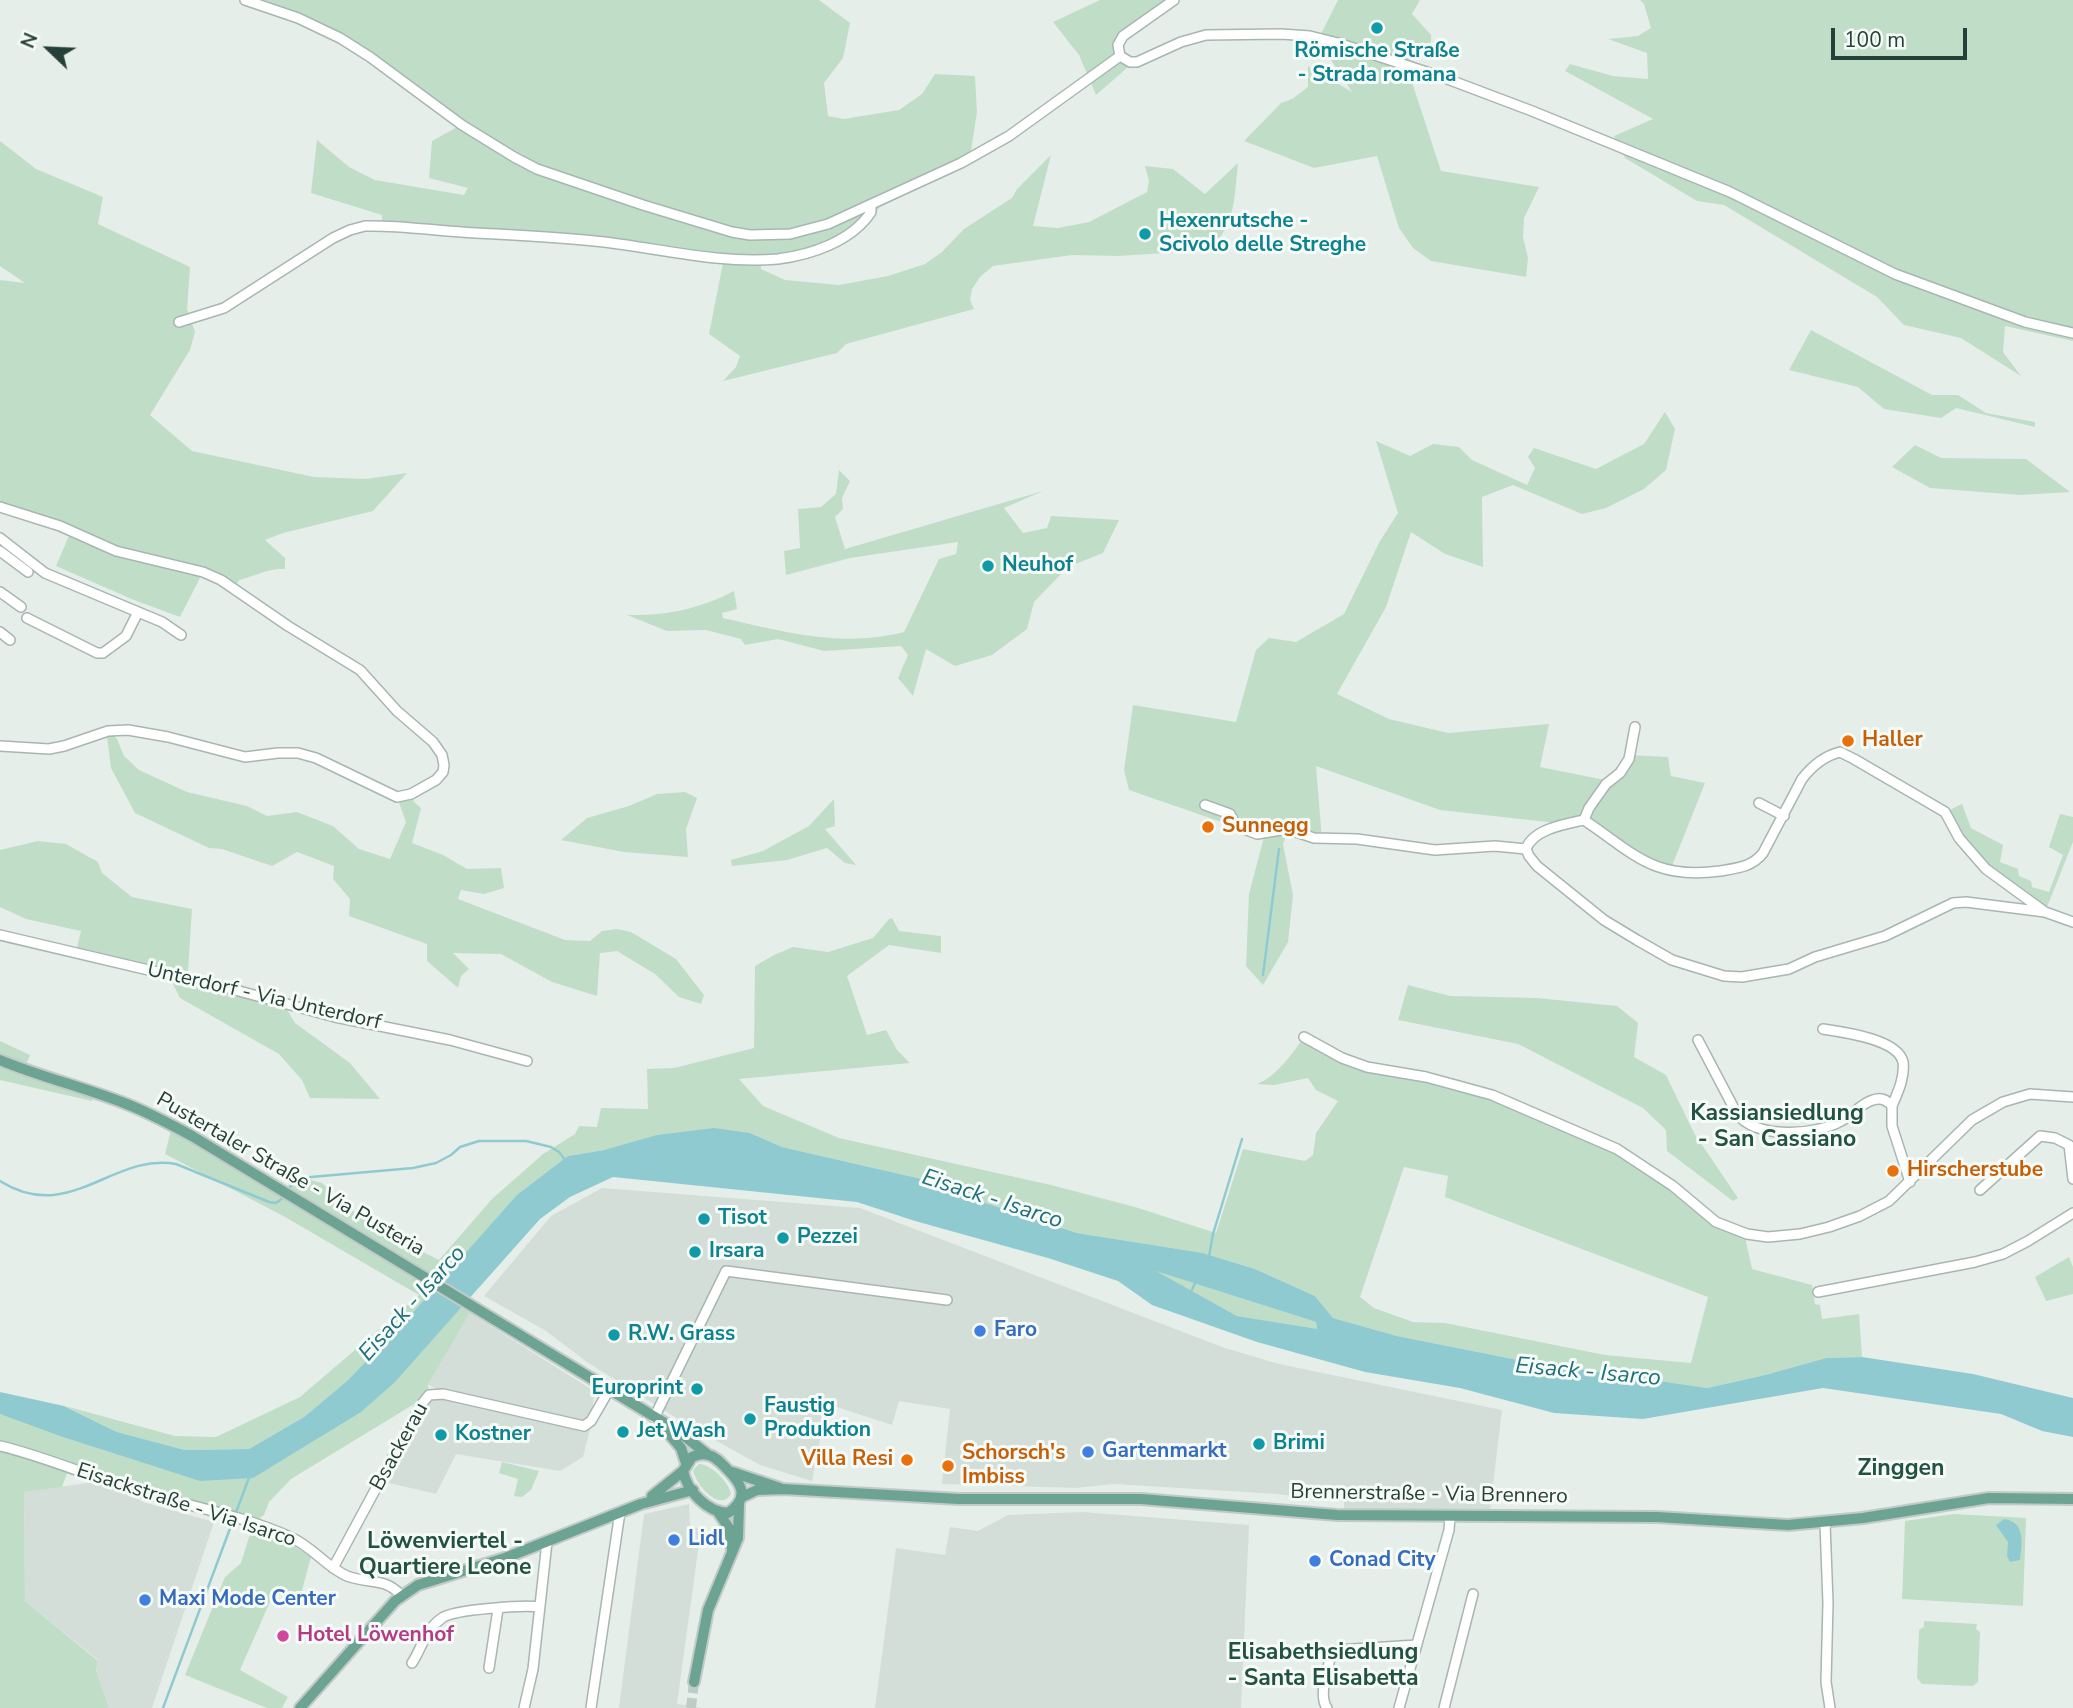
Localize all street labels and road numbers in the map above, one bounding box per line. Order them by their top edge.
street label: Unterdorf - Via Unterdorf [144,958,384,1036]
street label: Pustertaler Straße - Via Pusteria [151,1088,429,1262]
street label: Bsackerau [365,1399,435,1495]
street label: Eisackstraße - Via Isarco [73,1459,299,1553]
street label: Brennerstraße - Via Brennero [1290,1480,1568,1510]

